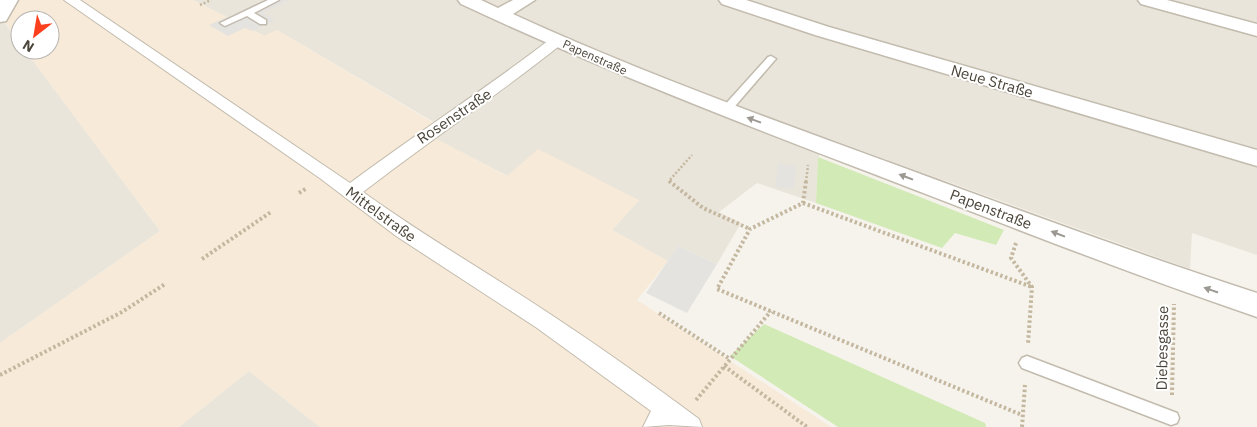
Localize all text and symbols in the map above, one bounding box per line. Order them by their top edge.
north arrow [10,10,60,60]
text: N [19,36,37,56]
street label: Papenstraße [560,36,630,78]
street label: Neue Straße [949,60,1035,102]
street label: Rosenstraße [413,84,495,148]
one-way arrow [746,116,761,123]
one-way arrow [898,173,913,181]
street label: Mittelstraße [342,182,420,246]
street label: Papenstraße [947,185,1035,233]
one-way arrow [1050,230,1065,238]
one-way arrow [1203,285,1218,293]
street label: Diebesgasse [1152,305,1172,391]

